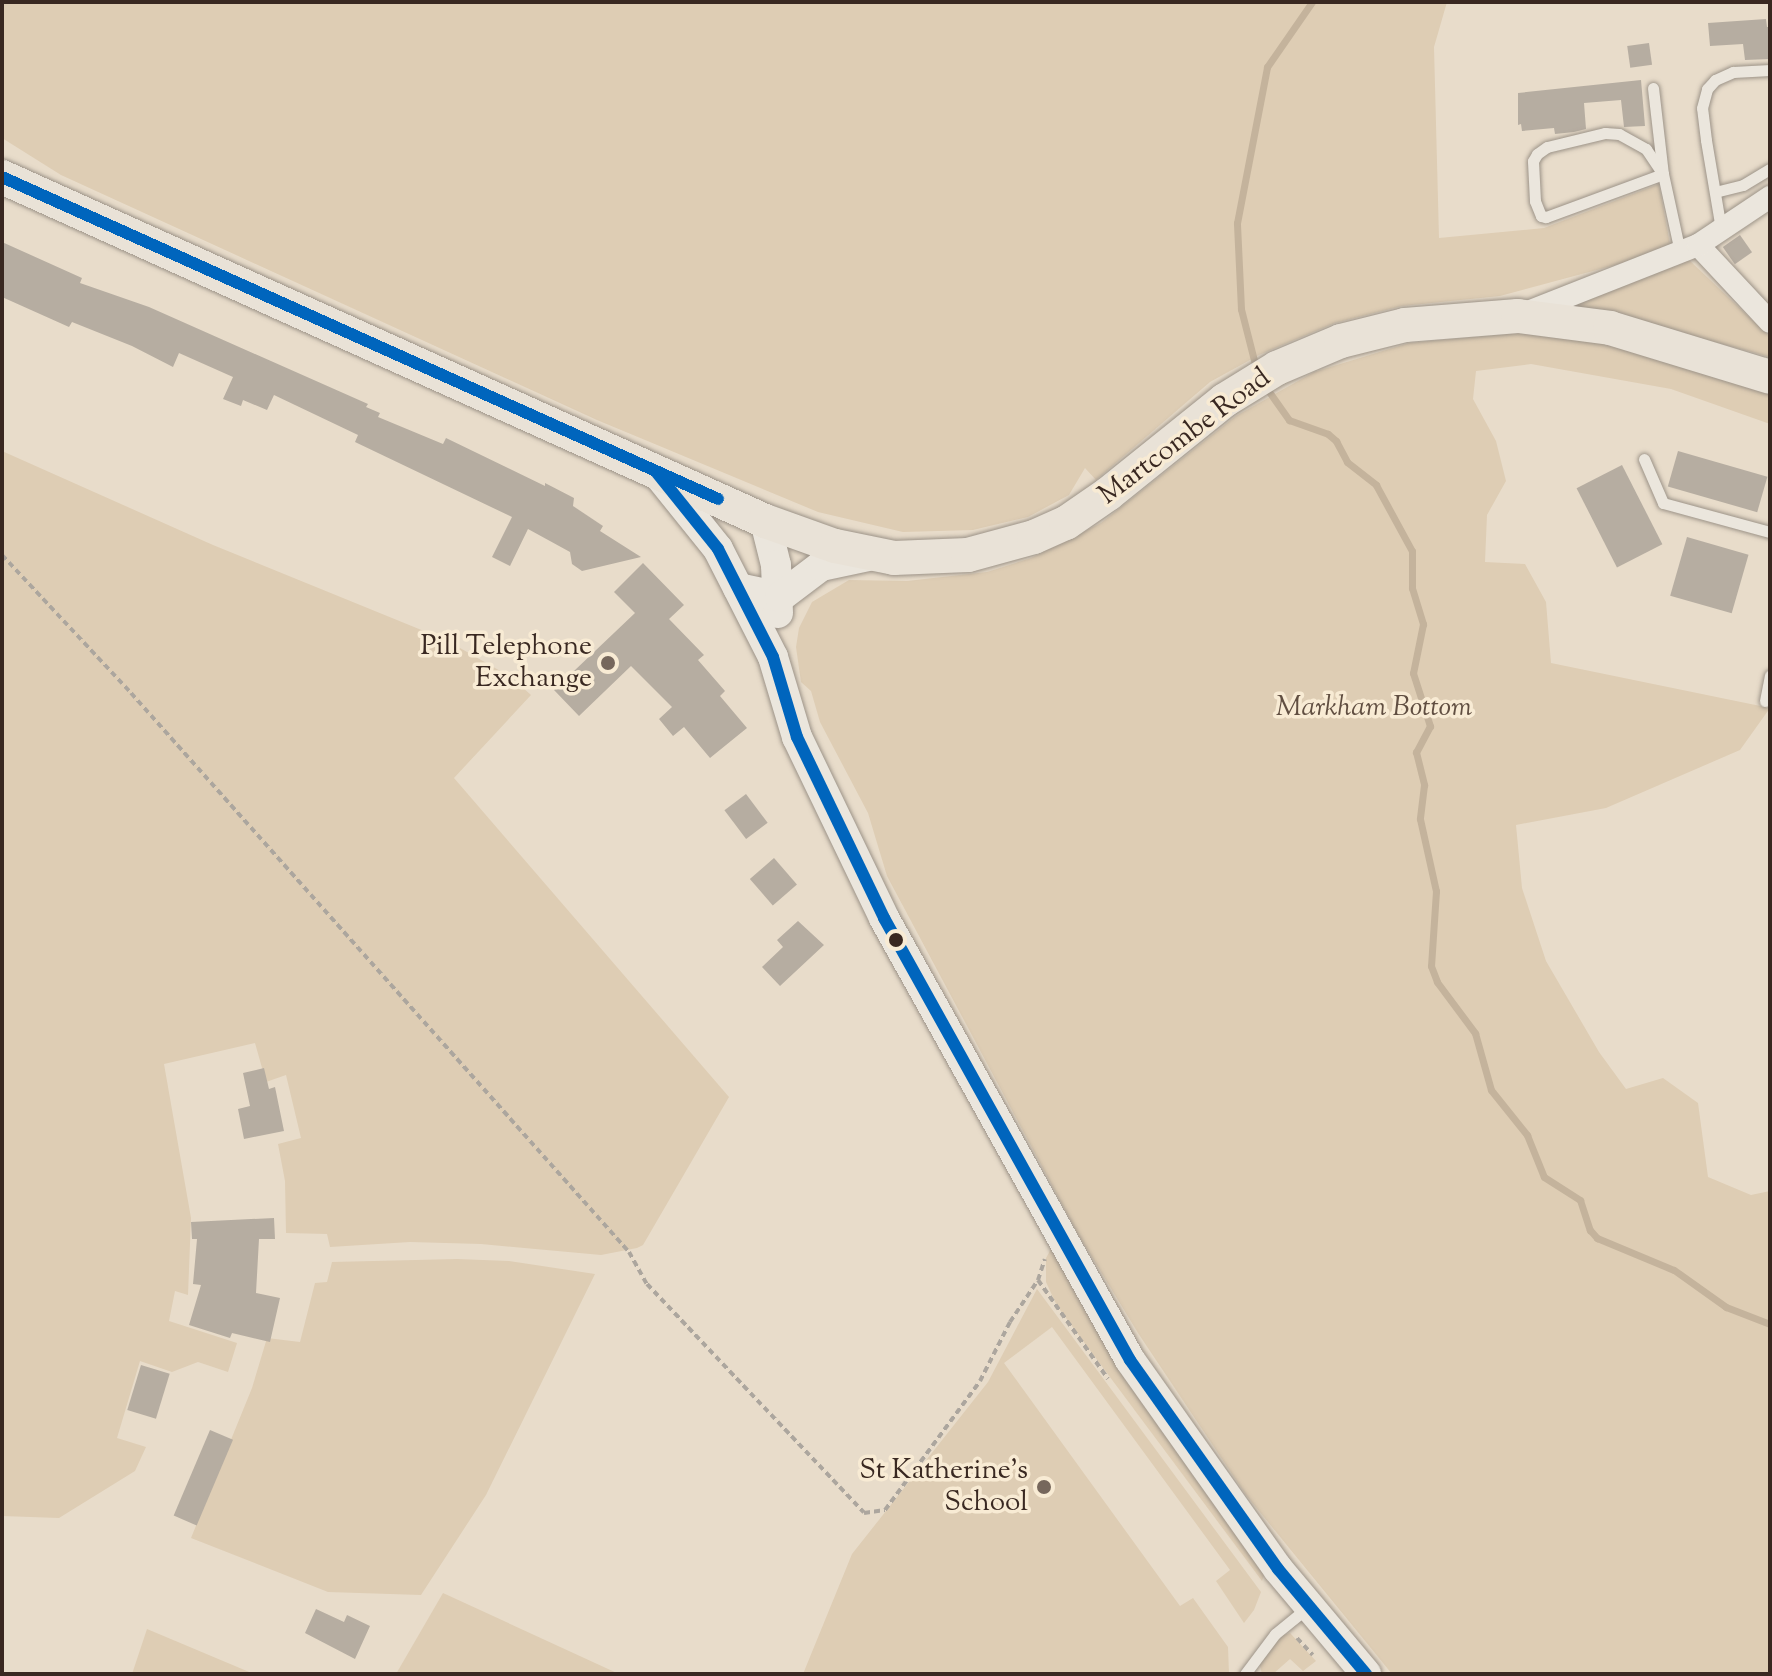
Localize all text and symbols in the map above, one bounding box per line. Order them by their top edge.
street label: Martcombe Road [1092,361,1278,513]
place label: Pill Telephone Exchange [420,630,592,696]
marker: Pill Telephone Exchange [599,654,617,672]
park label: Markham Bottom [1276,691,1472,725]
unlabelled marker [888,932,904,948]
place label: St Katherine's School [859,1454,1028,1520]
marker: St Katherine's School [1035,1478,1053,1496]

